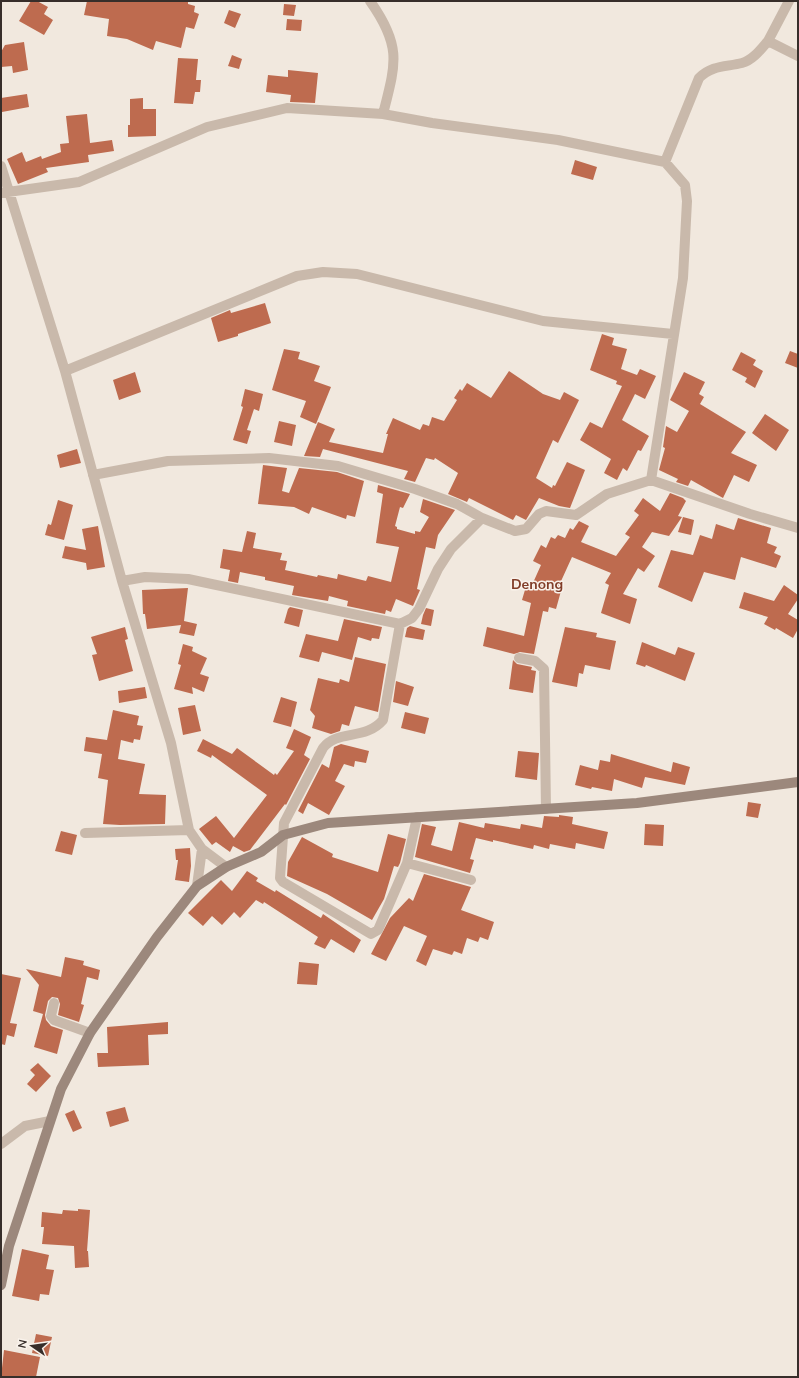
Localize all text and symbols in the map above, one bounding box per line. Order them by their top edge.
district label: Denong [511,575,563,593]
north arrow [12,1326,52,1366]
text: N [15,1338,30,1349]

